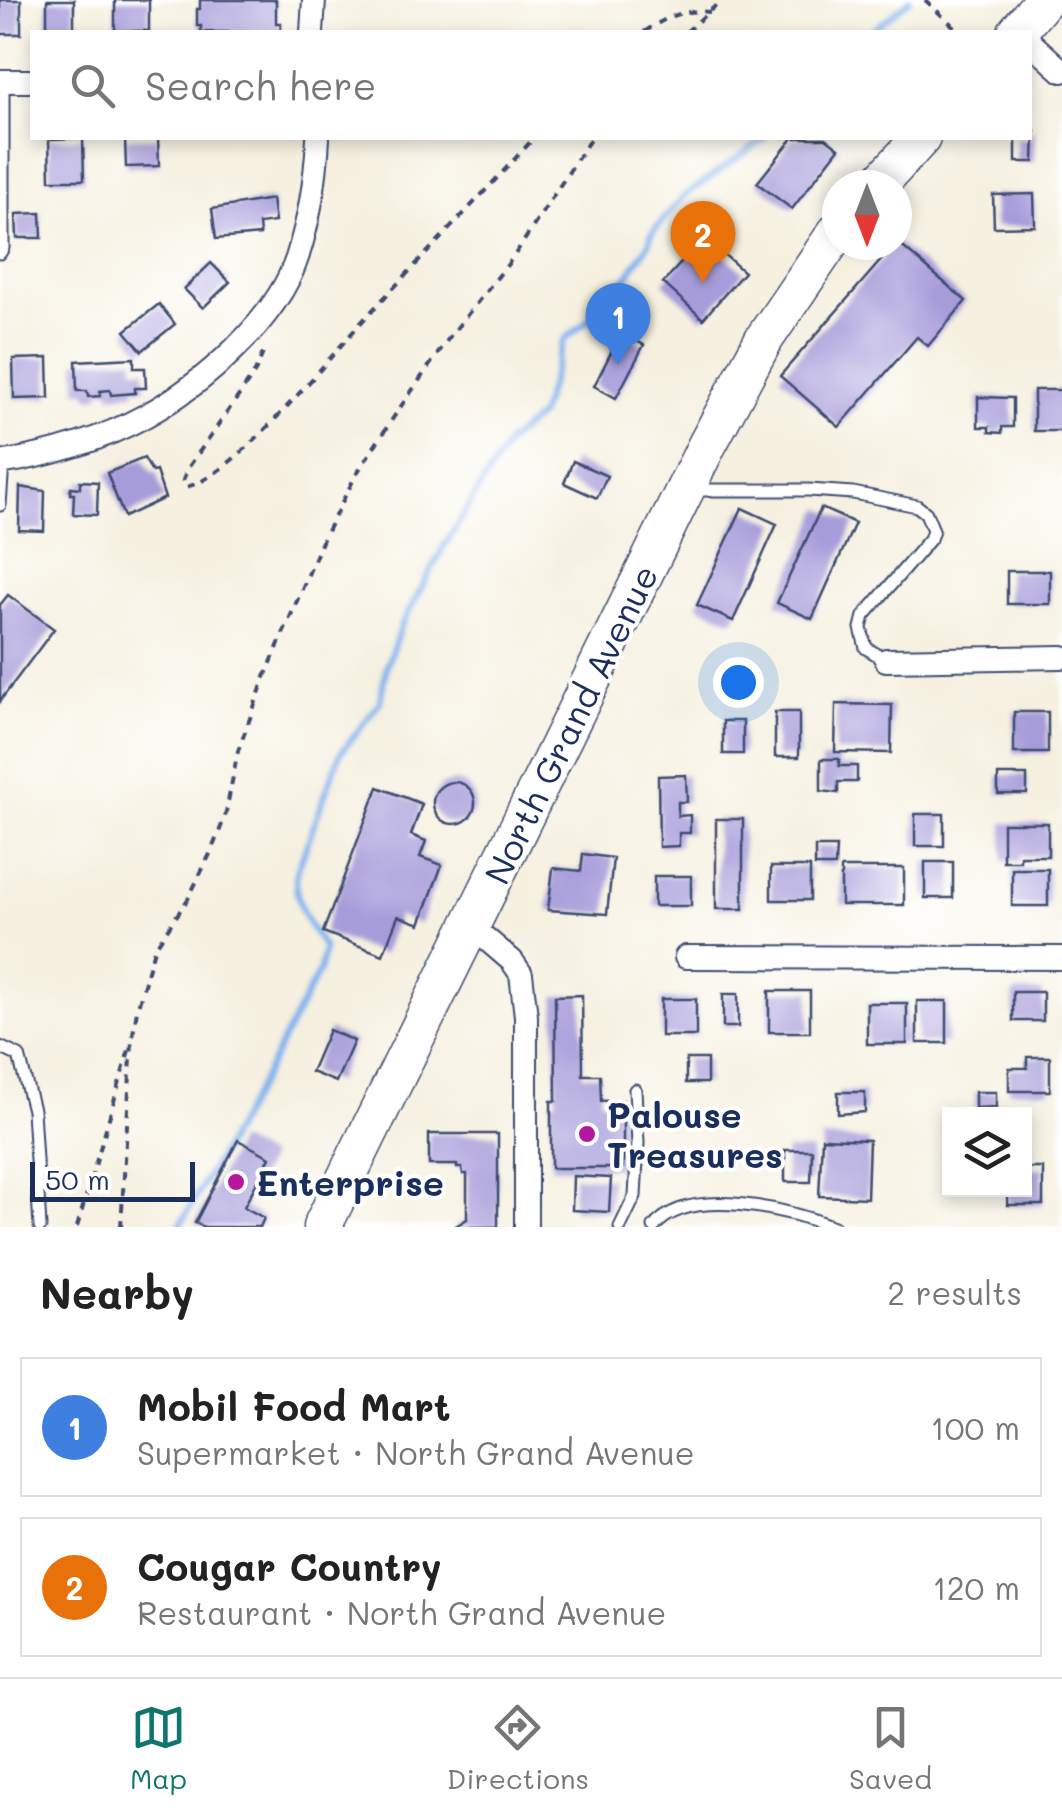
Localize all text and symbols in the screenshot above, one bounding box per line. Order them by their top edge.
search box [30,30,1032,140]
icon: search [65,58,120,113]
text: Search here [145,60,376,110]
north arrow [822,170,912,260]
pin: 2 [670,200,736,283]
pin: 1 [586,282,650,365]
street label: North Grand Avenue [473,557,667,891]
your location [713,657,764,708]
place label: Palouse Treasures [607,1091,783,1177]
map controls [942,1107,1032,1197]
button: layers [942,1107,1032,1197]
marker: Palouse Treasures [576,1123,598,1145]
scale bar [30,1157,195,1202]
place label: Enterprise [256,1159,444,1205]
text: 50 m [45,1161,110,1197]
marker: Enterprise [225,1171,247,1193]
text: Nearby [40,1265,194,1320]
text: 2 results [887,1271,1022,1313]
text: Mobil Food Mart [137,1381,451,1431]
text: 1 [67,1406,82,1448]
text: 100 m [930,1406,1020,1448]
text: Supermarket · North Grand Avenue [137,1431,695,1473]
text: Cougar Country [137,1541,442,1591]
text: 2 [66,1566,83,1608]
text: 120 m [932,1566,1020,1608]
text: Restaurant · North Grand Avenue [137,1591,666,1633]
tab: Map [130,1700,187,1796]
tab: Directions [447,1700,589,1796]
tab: Saved [849,1700,932,1796]

